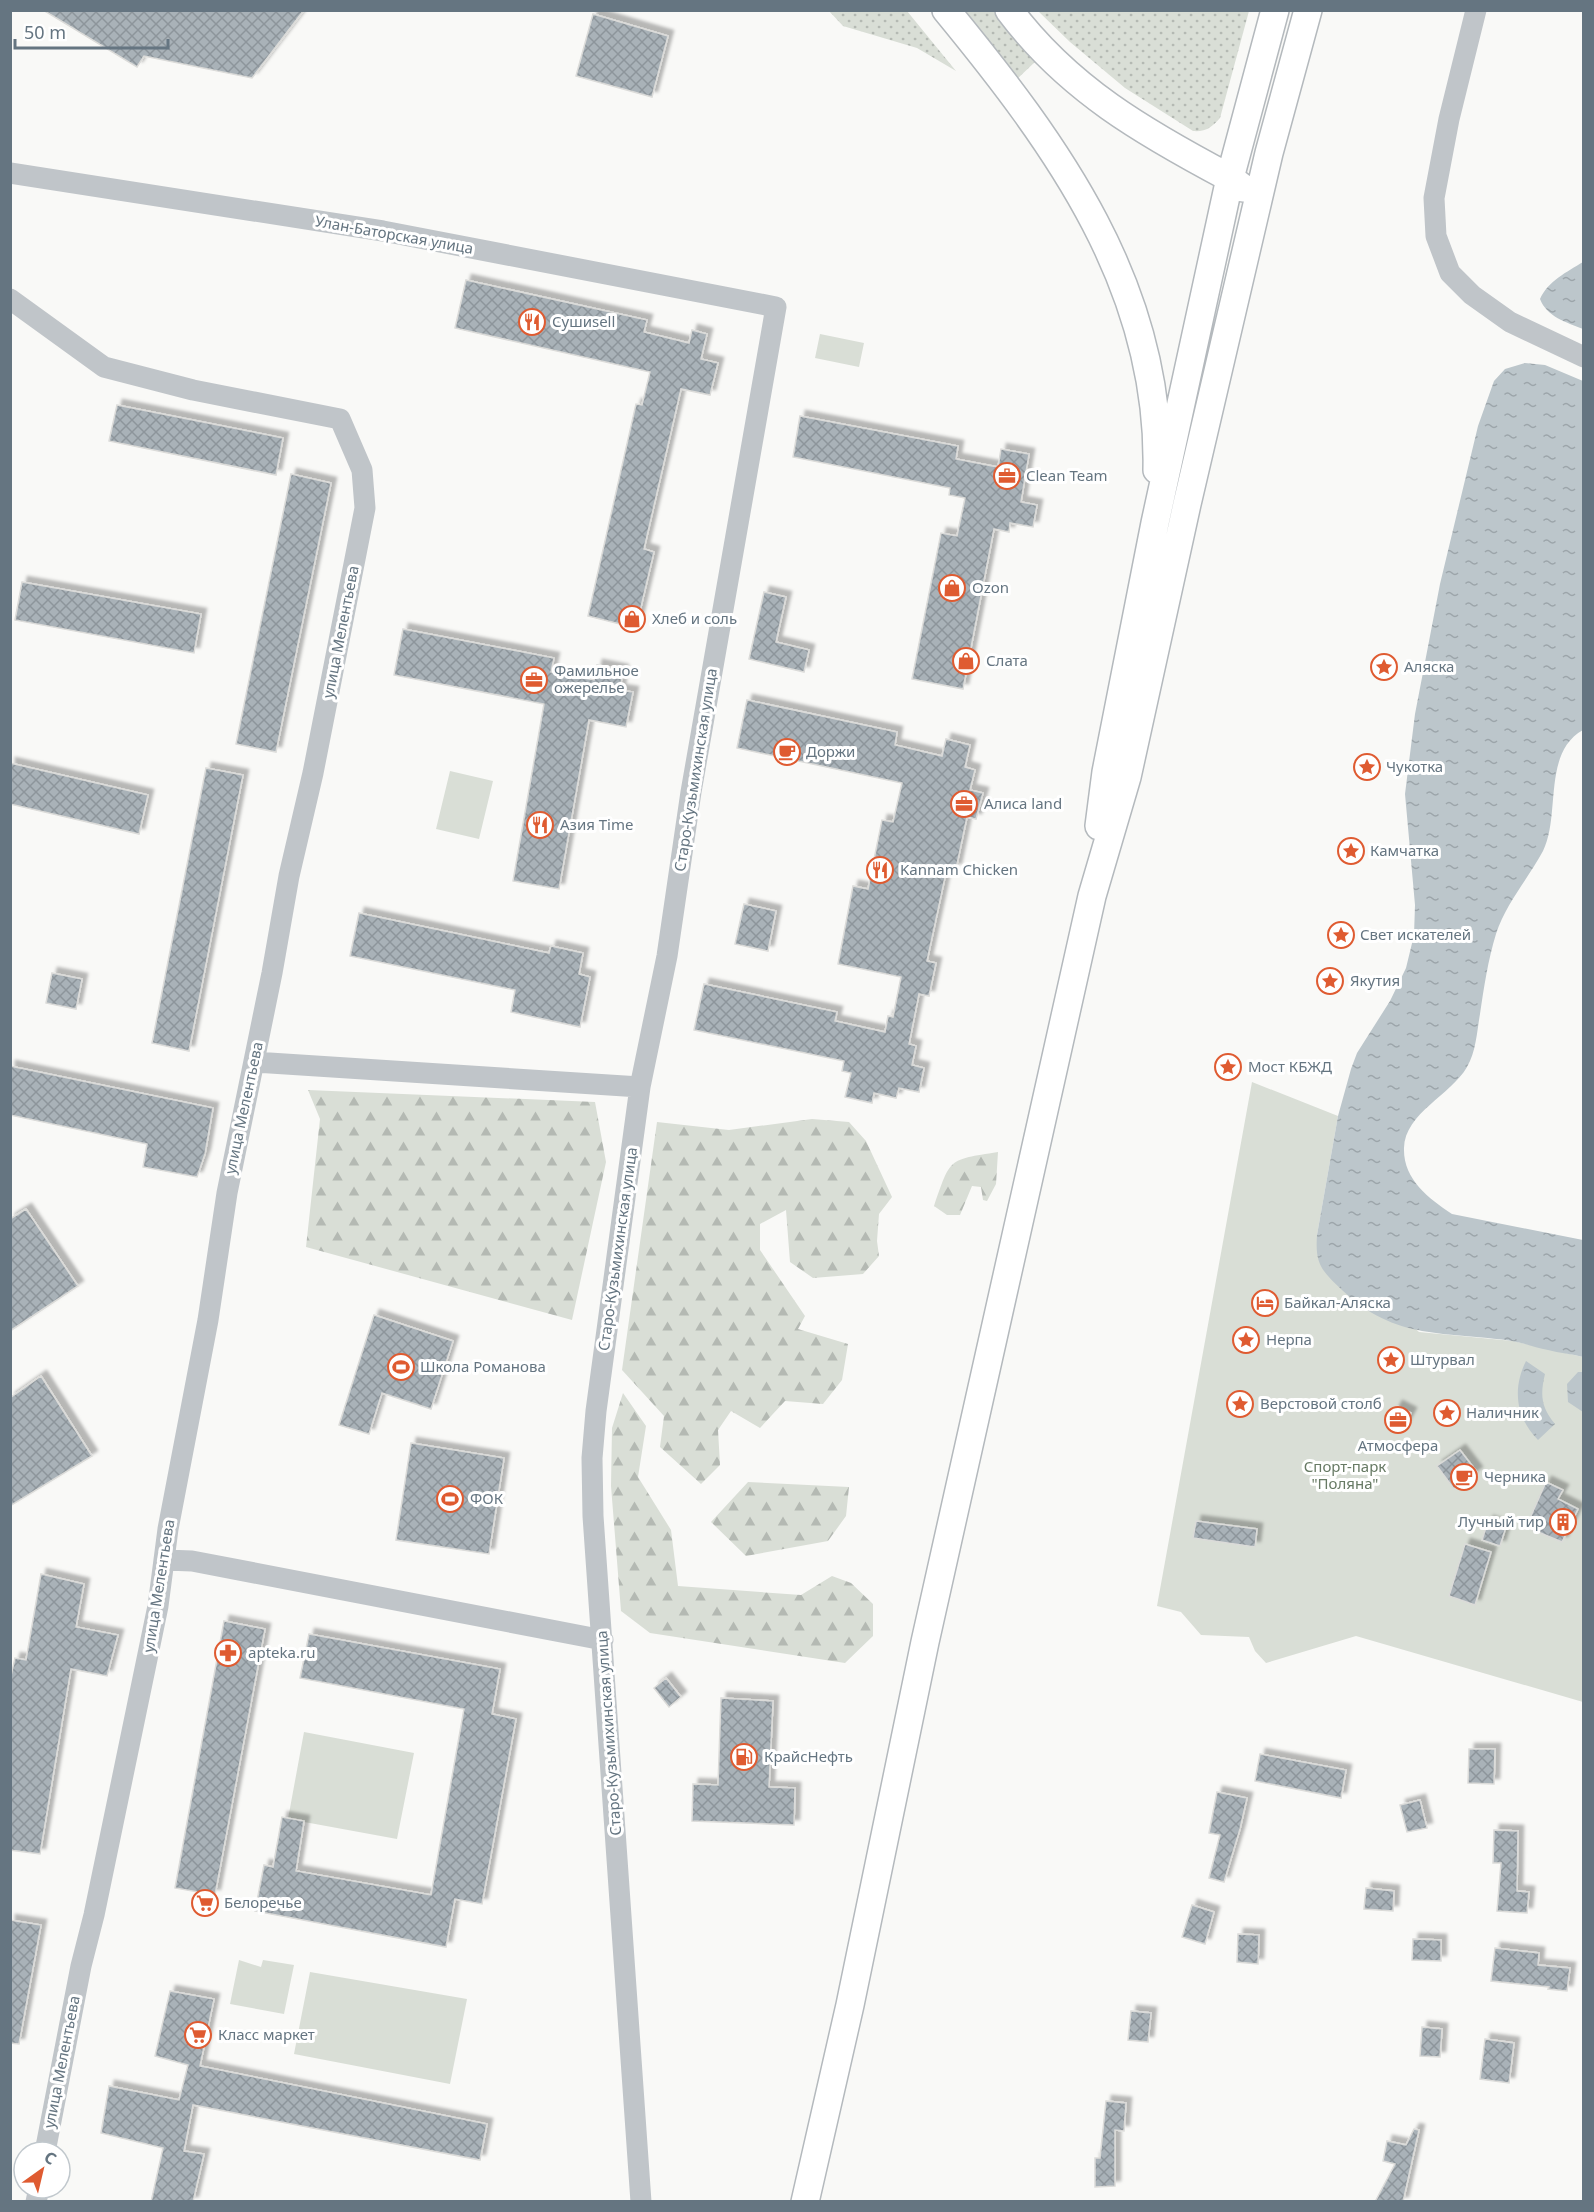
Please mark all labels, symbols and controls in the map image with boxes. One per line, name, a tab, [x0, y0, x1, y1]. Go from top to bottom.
scale bar	[15, 12, 168, 50]
text: 50 m	[24, 20, 66, 44]
street label: Улан-Баторская улица	[313, 210, 475, 258]
restaurant icon: Сушиsell	[517, 307, 547, 337]
place label: Сушиsell	[552, 311, 615, 331]
office icon: Clean Team	[992, 461, 1022, 491]
place label: Clean Team	[1026, 465, 1108, 485]
street label: улица Мелентьева	[317, 564, 363, 700]
shop icon: Ozon	[937, 573, 967, 603]
place label: Ozon	[972, 577, 1009, 597]
shop icon: Хлеб и соль	[617, 604, 647, 634]
place label: Хлеб и соль	[652, 608, 737, 628]
shop icon: Слата	[951, 646, 981, 676]
place label: Слата	[986, 650, 1028, 670]
place icon: Аляска	[1369, 652, 1399, 682]
place label: Аляска	[1404, 656, 1454, 676]
place label: Фамильное ожерелье	[554, 660, 639, 697]
office icon: Фамильное ожерелье	[519, 665, 549, 695]
street label: Старо-Кузьмихинская улица	[669, 667, 721, 873]
cafe icon: Доржи	[772, 737, 802, 767]
place label: Доржи	[806, 741, 855, 761]
place icon: Чукотка	[1352, 752, 1382, 782]
place label: Чукотка	[1386, 756, 1443, 776]
office icon: Алиса land	[949, 789, 979, 819]
place label: Алиса land	[984, 793, 1062, 813]
restaurant icon: Азия Time	[525, 810, 555, 840]
place label: Азия Time	[560, 814, 633, 834]
place icon: Камчатка	[1336, 836, 1366, 866]
place label: Камчатка	[1370, 840, 1439, 860]
restaurant icon: Kannam Chicken	[865, 855, 895, 885]
place label: Kannam Chicken	[900, 859, 1018, 879]
place icon: Свет искателей	[1326, 920, 1356, 950]
place label: Свет искателей	[1360, 924, 1471, 944]
place icon: Якутия	[1315, 966, 1345, 996]
place label: Якутия	[1350, 970, 1400, 990]
street label: улица Мелентьева	[219, 1040, 267, 1176]
place icon: Мост КБЖД	[1213, 1052, 1243, 1082]
place label: Мост КБЖД	[1248, 1056, 1332, 1076]
street label: Старо-Кузьмихинская улица	[593, 1146, 641, 1352]
hotel icon: Байкал-Аляска	[1250, 1288, 1280, 1318]
place label: Байкал-Аляска	[1284, 1292, 1391, 1312]
place icon: Нерпа	[1231, 1325, 1261, 1355]
place label: Нерпа	[1266, 1329, 1312, 1349]
place icon: Штурвал	[1376, 1345, 1406, 1375]
place label: Штурвал	[1410, 1349, 1475, 1369]
sports icon: Школа Романова	[386, 1352, 416, 1382]
place label: Школа Романова	[420, 1356, 546, 1376]
place icon: Верстовой столб	[1225, 1389, 1255, 1419]
place label: Верстовой столб	[1260, 1393, 1382, 1413]
place icon: Наличник	[1432, 1398, 1462, 1428]
place label: Наличник	[1466, 1402, 1539, 1422]
office icon: Атмосфера	[1383, 1405, 1413, 1435]
place label: Атмосфера	[1358, 1435, 1438, 1455]
park label: Спорт-парк "Поляна"	[1304, 1456, 1386, 1493]
cafe icon: Черника	[1449, 1462, 1479, 1492]
place label: Черника	[1484, 1466, 1546, 1486]
sports icon: ФОК	[435, 1484, 465, 1514]
place label: ФОК	[470, 1488, 504, 1508]
building icon: Лучный тир	[1548, 1507, 1578, 1537]
place label: Лучный тир	[1458, 1511, 1544, 1531]
street label: улица Мелентьева	[138, 1518, 178, 1654]
street label: Старо-Кузьмихинская улица	[591, 1630, 625, 1836]
pharmacy icon: apteka.ru	[213, 1638, 243, 1668]
place label: apteka.ru	[248, 1642, 315, 1662]
fuel station icon: КрайсНефть	[729, 1742, 759, 1772]
place label: КрайсНефть	[764, 1746, 853, 1766]
supermarket icon: Белоречье	[190, 1888, 220, 1918]
place label: Белоречье	[224, 1892, 302, 1912]
street label: улица Мелентьева	[38, 1994, 84, 2130]
supermarket icon: Класс маркет	[183, 2020, 213, 2050]
place label: Класс маркет	[218, 2024, 315, 2044]
north arrow	[12, 2140, 72, 2200]
text: С	[40, 2146, 61, 2170]

